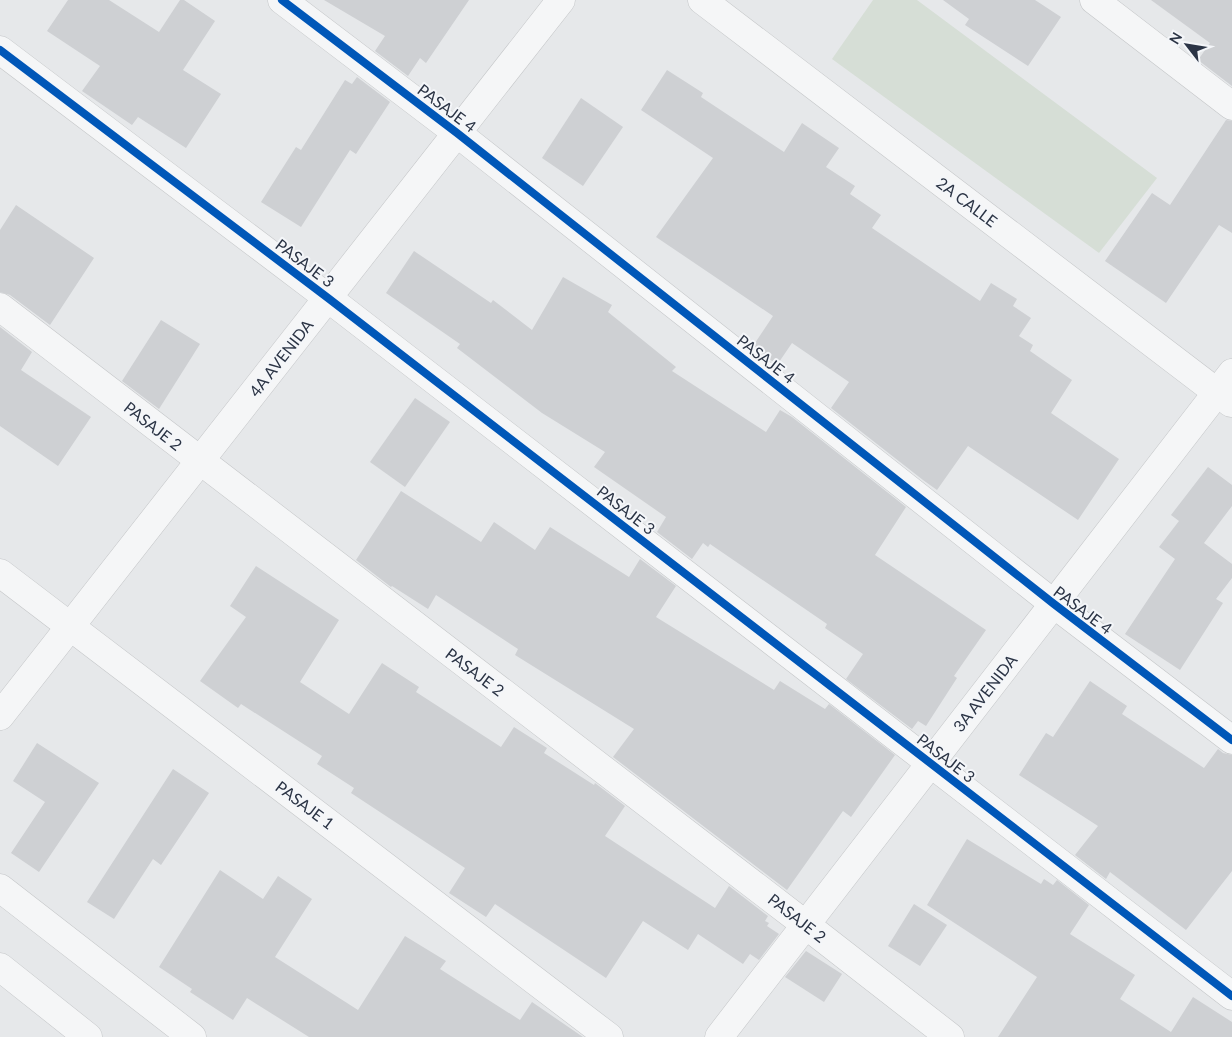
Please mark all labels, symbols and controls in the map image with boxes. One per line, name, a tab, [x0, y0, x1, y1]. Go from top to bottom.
north arrow	[1162, 20, 1212, 70]
text: N	[1165, 29, 1185, 47]
street label: PASAJE 4	[414, 79, 480, 136]
street label: 2A CALLE	[933, 173, 1001, 231]
street label: PASAJE 3	[272, 234, 338, 291]
street label: 4A AVENIDA	[245, 315, 317, 400]
street label: PASAJE 4	[734, 330, 799, 387]
street label: PASAJE 2	[121, 397, 186, 454]
street label: PASAJE 3	[594, 481, 659, 538]
street label: PASAJE 4	[1050, 581, 1116, 638]
street label: PASAJE 2	[442, 643, 508, 700]
street label: 3A AVENIDA	[949, 650, 1021, 735]
street label: PASAJE 3	[914, 729, 979, 786]
street label: PASAJE 1	[272, 776, 338, 833]
street label: PASAJE 2	[765, 889, 830, 946]

